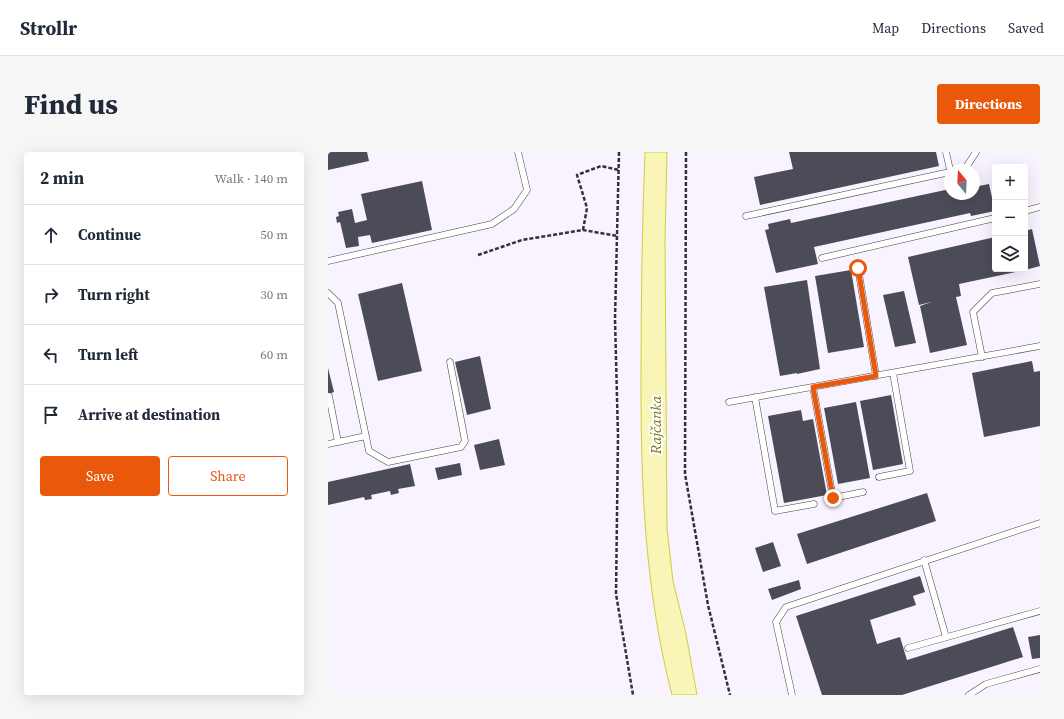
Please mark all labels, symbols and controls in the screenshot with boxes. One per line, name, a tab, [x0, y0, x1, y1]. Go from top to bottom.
text: Strollr	[20, 15, 77, 41]
text: Map	[872, 18, 899, 38]
text: Directions	[921, 18, 986, 38]
text: Saved	[1008, 18, 1044, 38]
button: Directions	[937, 84, 1040, 124]
text: Find us	[24, 85, 118, 123]
north arrow	[944, 164, 980, 200]
map controls	[992, 164, 1028, 272]
button: +	[992, 164, 1028, 200]
text: 2 min	[40, 166, 84, 190]
text: Walk · 140 m	[215, 170, 288, 187]
button: −	[992, 200, 1028, 236]
icon: ahead	[40, 224, 62, 246]
text: Continue	[78, 224, 141, 245]
text: 50 m	[260, 226, 288, 243]
button: layers	[992, 236, 1028, 272]
route start	[849, 259, 867, 277]
icon: right	[40, 284, 62, 306]
text: Turn right	[78, 284, 150, 305]
text: 30 m	[260, 286, 288, 303]
icon: left	[40, 344, 62, 366]
text: Turn left	[78, 344, 138, 365]
text: 60 m	[260, 346, 288, 363]
water label: Rajčanka	[645, 396, 666, 455]
icon: arrive	[40, 404, 62, 426]
text: Arrive at destination	[78, 404, 220, 425]
button: Save	[40, 456, 160, 496]
button: Share	[168, 456, 288, 496]
route end	[824, 489, 842, 507]

